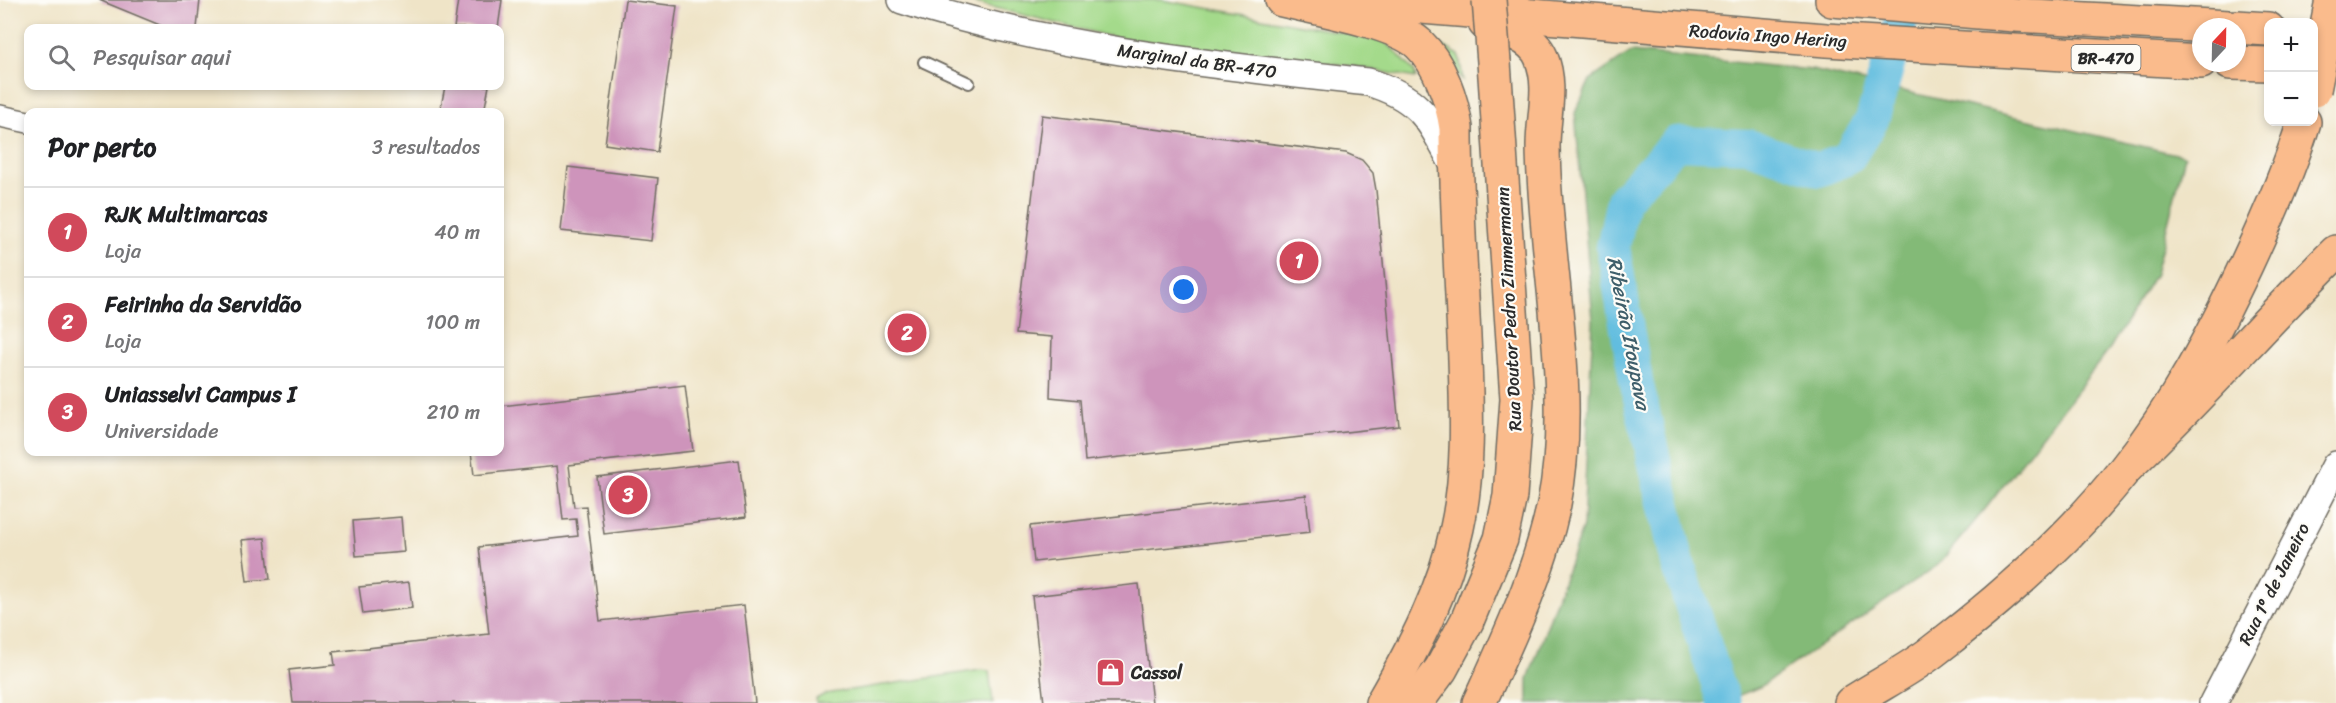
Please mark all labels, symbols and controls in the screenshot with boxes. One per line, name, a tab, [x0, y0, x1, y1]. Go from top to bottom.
street label: Rodovia Ingo Hering	[1688, 15, 1848, 57]
north arrow	[2192, 18, 2246, 72]
map controls	[2264, 18, 2318, 126]
button: +	[2264, 18, 2318, 72]
search box	[24, 24, 504, 90]
street label: Marginal da BR-470	[1115, 34, 1279, 88]
text: Pesquisar aqui	[93, 38, 231, 77]
icon: search	[45, 41, 78, 74]
road number: BR-470	[2072, 45, 2140, 71]
button: −	[2264, 72, 2318, 126]
text: Por perto	[48, 124, 156, 170]
text: 3 resultados	[372, 130, 480, 165]
street label: Rua Doutor Pedro Zimmermann	[1487, 186, 1531, 432]
text: RJK Multimarcas	[105, 195, 267, 234]
text: 1	[63, 215, 72, 250]
text: 40 m	[434, 215, 480, 250]
text: Loja	[105, 234, 141, 269]
pin: 1	[1280, 238, 1318, 284]
water label: Ribeirão Itoupava	[1597, 254, 1661, 415]
your location	[1169, 275, 1198, 304]
text: Feirinha da Servidão	[105, 285, 302, 324]
text: 2	[62, 305, 73, 340]
text: 100 m	[426, 305, 480, 340]
pin: 2	[888, 310, 926, 356]
text: Loja	[105, 324, 141, 359]
text: Uniasselvi Campus I	[105, 375, 296, 414]
text: 3	[62, 395, 73, 430]
text: 210 m	[427, 395, 480, 430]
text: Universidade	[105, 414, 218, 449]
pin: 3	[608, 472, 648, 518]
street label: Rua 1º de Janeiro	[2229, 517, 2319, 651]
shop icon: Cassol	[1094, 657, 1126, 689]
place label: Cassol	[1130, 657, 1183, 689]

